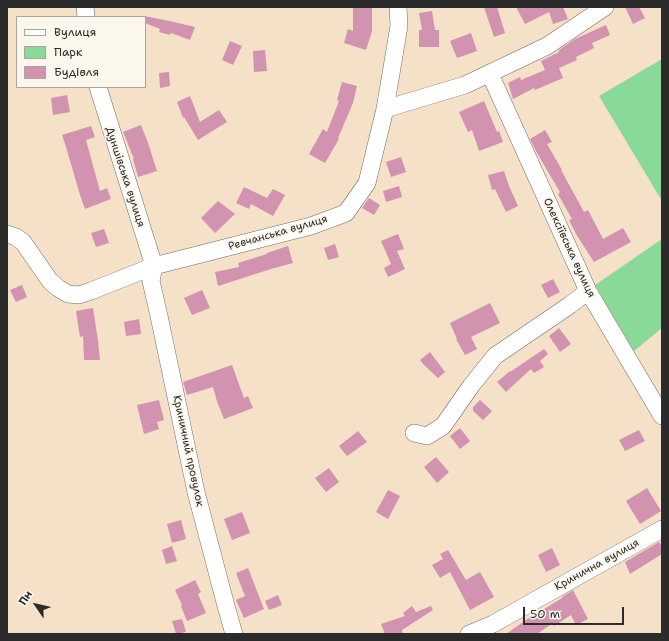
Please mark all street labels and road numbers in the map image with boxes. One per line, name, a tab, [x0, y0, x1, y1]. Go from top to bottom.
street label: Дуншівська вулиця	[103, 125, 147, 229]
street label: Олексіївська вулиця	[540, 196, 598, 300]
street label: Ревчанська вулиця	[227, 213, 329, 253]
street label: Криничний провулок	[170, 394, 206, 508]
street label: Кринична вулиця	[552, 536, 642, 594]

